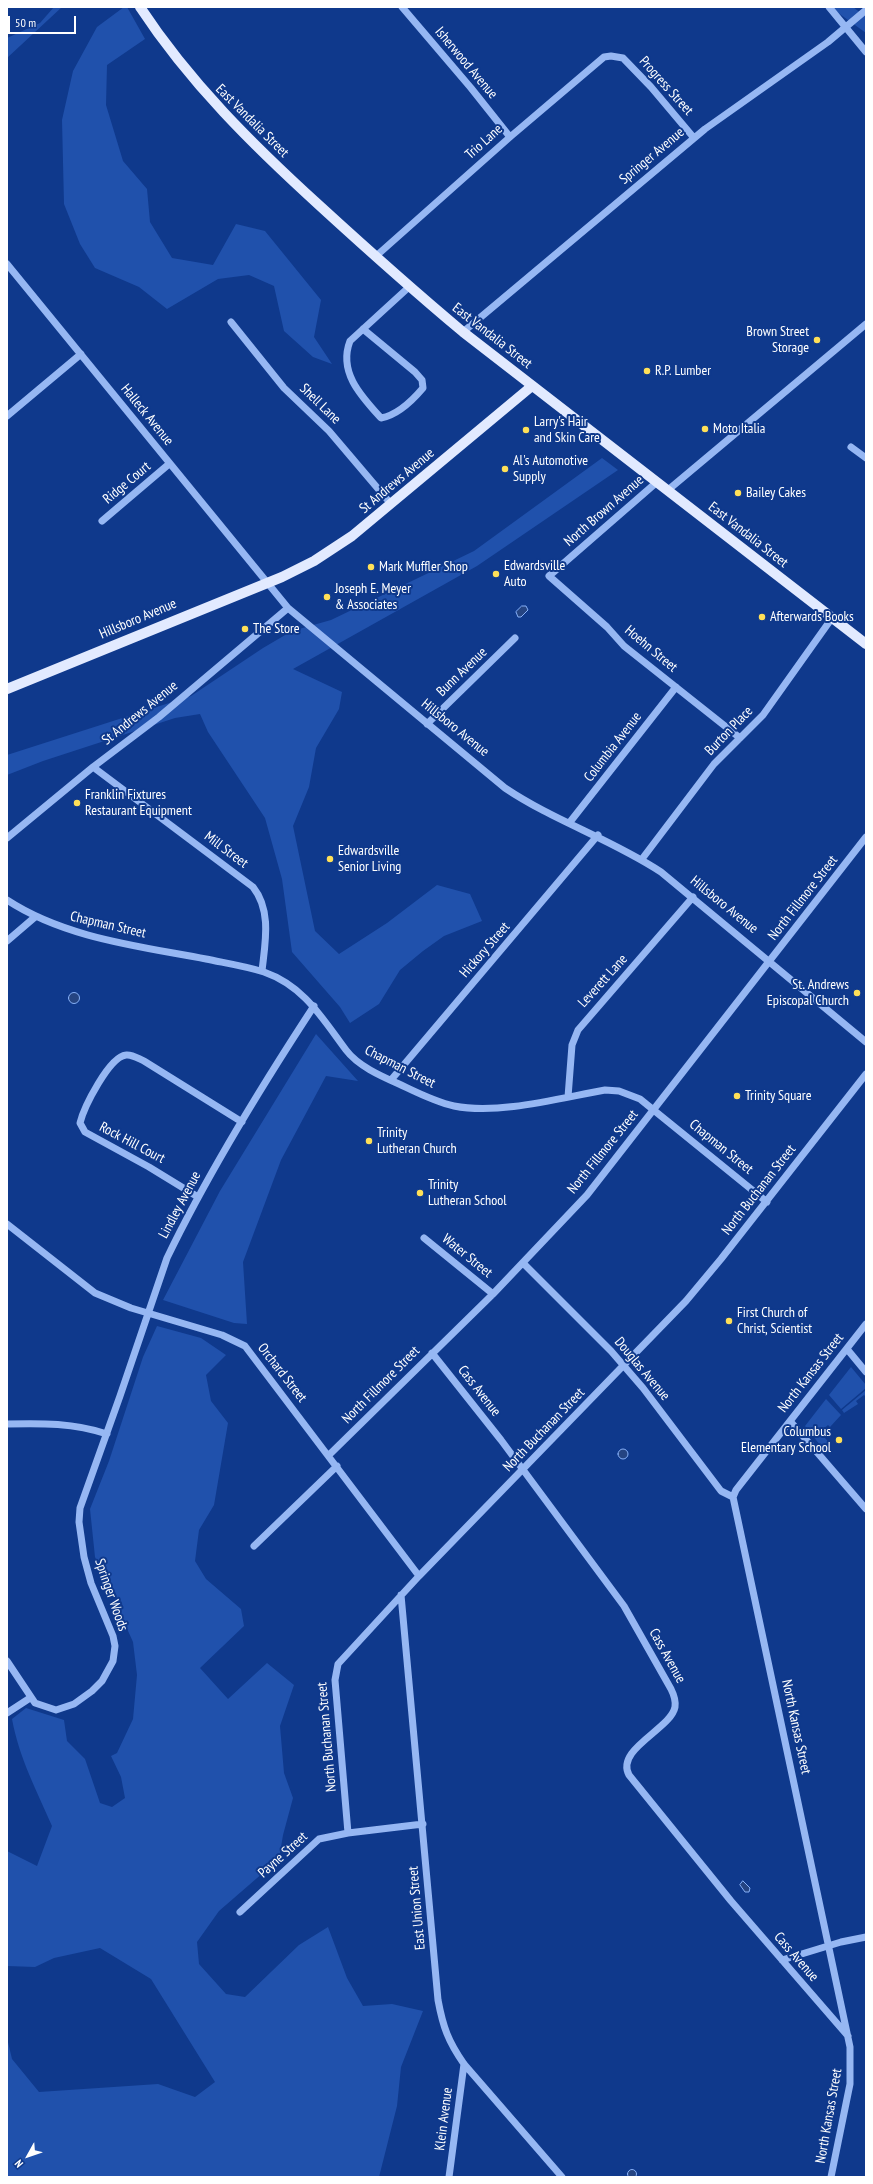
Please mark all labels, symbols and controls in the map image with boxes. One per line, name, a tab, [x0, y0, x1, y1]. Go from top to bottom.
scale bar	[10, 8, 78, 34]
text: 50 m	[15, 15, 36, 30]
street label: Isherwood Avenue	[431, 24, 501, 102]
street label: Progress Street	[635, 53, 697, 119]
street label: East Vandalia Street	[212, 81, 292, 161]
street label: Trio Lane	[462, 121, 506, 163]
street label: Springer Avenue	[616, 124, 688, 188]
street label: East Vandalia Street	[449, 300, 535, 372]
place label: Brown Street Storage	[746, 324, 809, 356]
marker: Brown Street Storage	[812, 335, 822, 345]
place label: R.P. Lumber	[655, 363, 711, 379]
marker: R.P. Lumber	[642, 366, 652, 376]
street label: Shell Lane	[296, 380, 344, 428]
street label: Halleck Avenue	[117, 381, 177, 449]
place label: Larry's Hair and Skin Care	[534, 414, 600, 446]
place label: Moto Italia	[713, 421, 765, 437]
marker: Moto Italia	[700, 424, 710, 434]
marker: Larry's Hair and Skin Care	[521, 425, 531, 435]
street label: St Andrews Avenue	[356, 445, 438, 517]
place label: Al's Automotive Supply	[513, 453, 588, 486]
street label: Ridge Court	[100, 458, 154, 508]
marker: Al's Automotive Supply	[500, 464, 510, 474]
street label: North Brown Avenue	[561, 472, 647, 550]
place label: Bailey Cakes	[746, 485, 806, 501]
marker: Bailey Cakes	[733, 488, 743, 498]
street label: East Vandalia Street	[705, 499, 791, 571]
place label: Edwardsville Auto	[504, 558, 565, 590]
place label: Mark Muffler Shop	[379, 559, 468, 575]
marker: Mark Muffler Shop	[366, 562, 376, 572]
marker: Edwardsville Auto	[491, 569, 501, 579]
place label: Joseph E. Meyer & Associates	[335, 581, 411, 614]
marker: Joseph E. Meyer & Associates	[322, 592, 332, 602]
street label: Hillsboro Avenue	[97, 595, 179, 643]
place label: Afterwards Books	[770, 609, 854, 625]
marker: Afterwards Books	[757, 612, 767, 622]
place label: The Store	[253, 621, 300, 637]
street label: Hoehn Street	[621, 622, 681, 676]
marker: The Store	[240, 624, 250, 634]
street label: Bunn Avenue	[433, 644, 491, 700]
street label: St Andrews Avenue	[99, 677, 181, 749]
street label: Hillsboro Avenue	[418, 696, 492, 760]
street label: Burton Place	[702, 703, 756, 759]
street label: Columbia Avenue	[581, 709, 645, 785]
place label: Franklin Fixtures Restaurant Equipment	[85, 787, 192, 820]
marker: Franklin Fixtures Restaurant Equipment	[72, 798, 82, 808]
street label: Mill Street	[201, 828, 251, 872]
place label: Edwardsville Senior Living	[338, 843, 401, 876]
street label: North Fillmore Street	[765, 852, 841, 944]
marker: Edwardsville Senior Living	[325, 854, 335, 864]
street label: Hillsboro Avenue	[687, 873, 761, 937]
street label: Chapman Street	[69, 908, 147, 942]
street label: Hickory Street	[456, 919, 514, 981]
street label: Leverett Lane	[575, 951, 631, 1011]
place label: St. Andrews Episcopal Church	[767, 977, 849, 1010]
marker: St. Andrews Episcopal Church	[852, 988, 862, 998]
street label: Chapman Street	[362, 1042, 438, 1092]
place label: Trinity Square	[745, 1088, 811, 1104]
marker: Trinity Square	[732, 1091, 742, 1101]
street label: North Fillmore Street	[564, 1107, 642, 1197]
street label: Chapman Street	[686, 1116, 756, 1178]
street label: Rock Hill Court	[96, 1119, 168, 1167]
place label: Trinity Lutheran Church	[377, 1125, 457, 1158]
marker: Trinity Lutheran Church	[364, 1136, 374, 1146]
street label: North Buchanan Street	[719, 1141, 799, 1239]
street label: Lindley Avenue	[155, 1169, 205, 1241]
place label: Trinity Lutheran School	[428, 1177, 507, 1210]
marker: Trinity Lutheran School	[415, 1188, 425, 1198]
street label: Water Street	[438, 1231, 496, 1281]
place label: First Church of Christ, Scientist	[737, 1305, 812, 1338]
marker: First Church of Christ, Scientist	[724, 1316, 734, 1326]
street label: North Kansas Street	[775, 1330, 847, 1416]
street label: Douglas Avenue	[611, 1334, 673, 1404]
street label: Orchard Street	[254, 1340, 310, 1406]
street label: North Fillmore Street	[339, 1343, 423, 1427]
street label: Cass Avenue	[454, 1362, 504, 1420]
street label: North Buchanan Street	[500, 1385, 588, 1475]
place label: Columbus Elementary School	[741, 1424, 831, 1456]
marker: Columbus Elementary School	[834, 1435, 844, 1445]
street label: Springer Woods	[91, 1557, 131, 1633]
street label: Cass Avenue	[645, 1626, 689, 1686]
street label: North Kansas Street	[778, 1678, 814, 1776]
street label: North Buchanan Street	[314, 1681, 340, 1793]
street label: Payne Street	[255, 1828, 311, 1882]
street label: East Union Street	[405, 1866, 429, 1950]
street label: Cass Avenue	[770, 1929, 822, 1985]
street label: North Kansas Street	[812, 2067, 846, 2165]
street label: Klein Avenue	[432, 2086, 456, 2152]
north arrow	[8, 2136, 48, 2176]
text: N	[12, 2157, 26, 2170]

